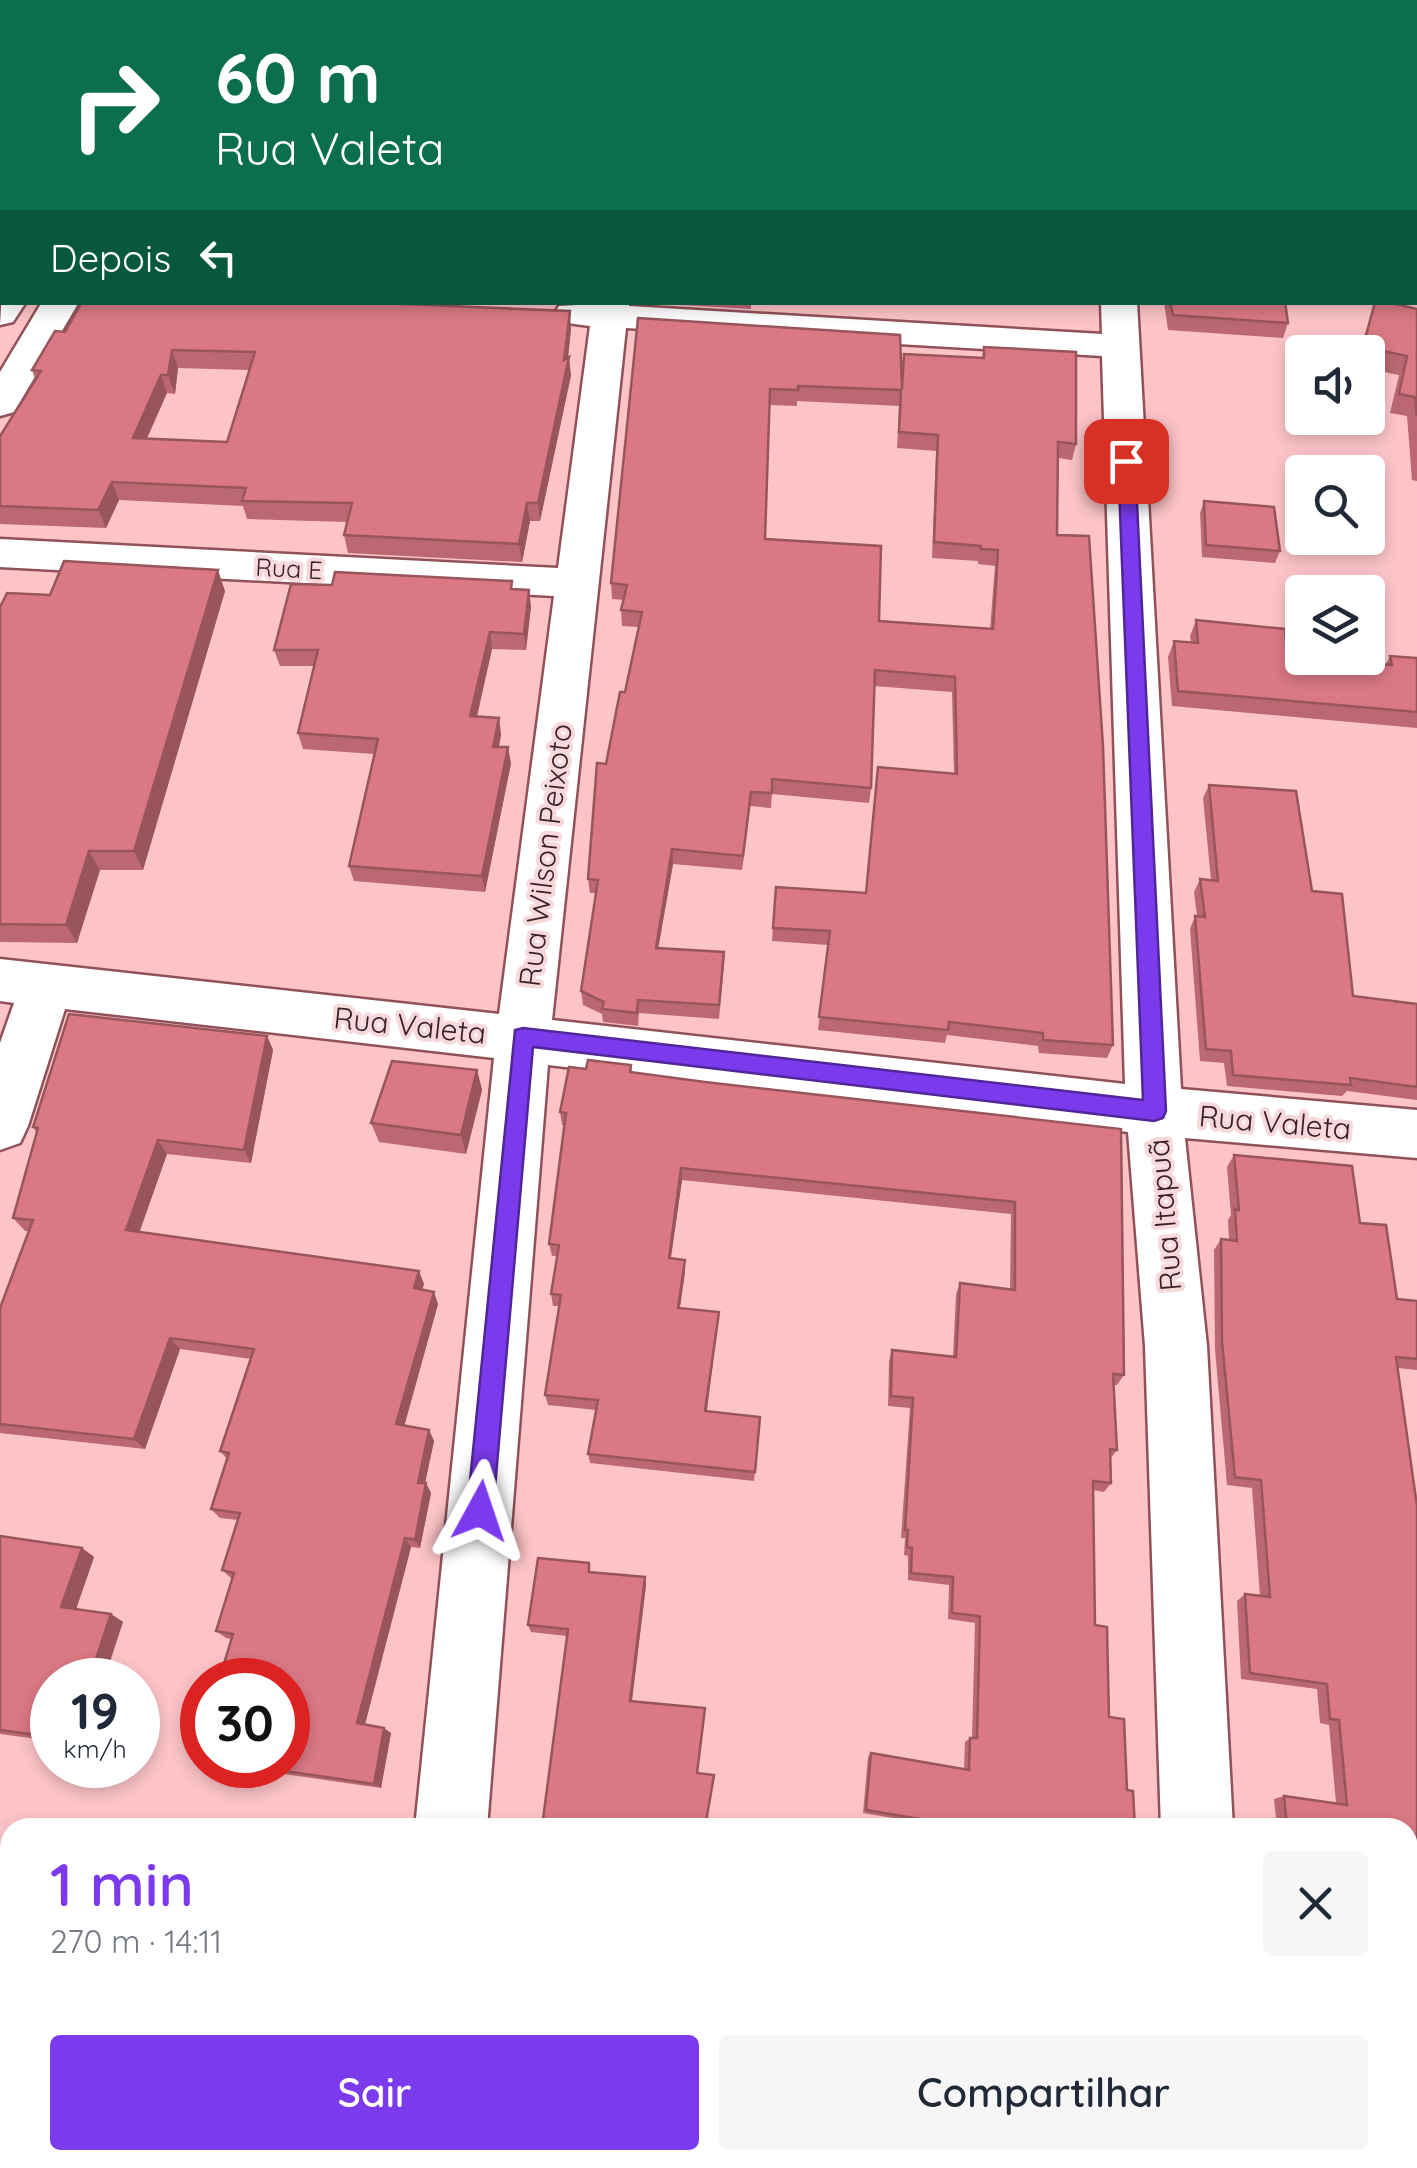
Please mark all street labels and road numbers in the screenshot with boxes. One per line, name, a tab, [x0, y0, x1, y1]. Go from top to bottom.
street label: Rua E	[255, 551, 323, 585]
street label: Rua Wilson Peixoto	[510, 721, 580, 989]
street label: Rua Valeta	[332, 998, 488, 1052]
street label: Rua Valeta	[1197, 1096, 1353, 1148]
street label: Rua Itapuã	[1138, 1137, 1190, 1293]

